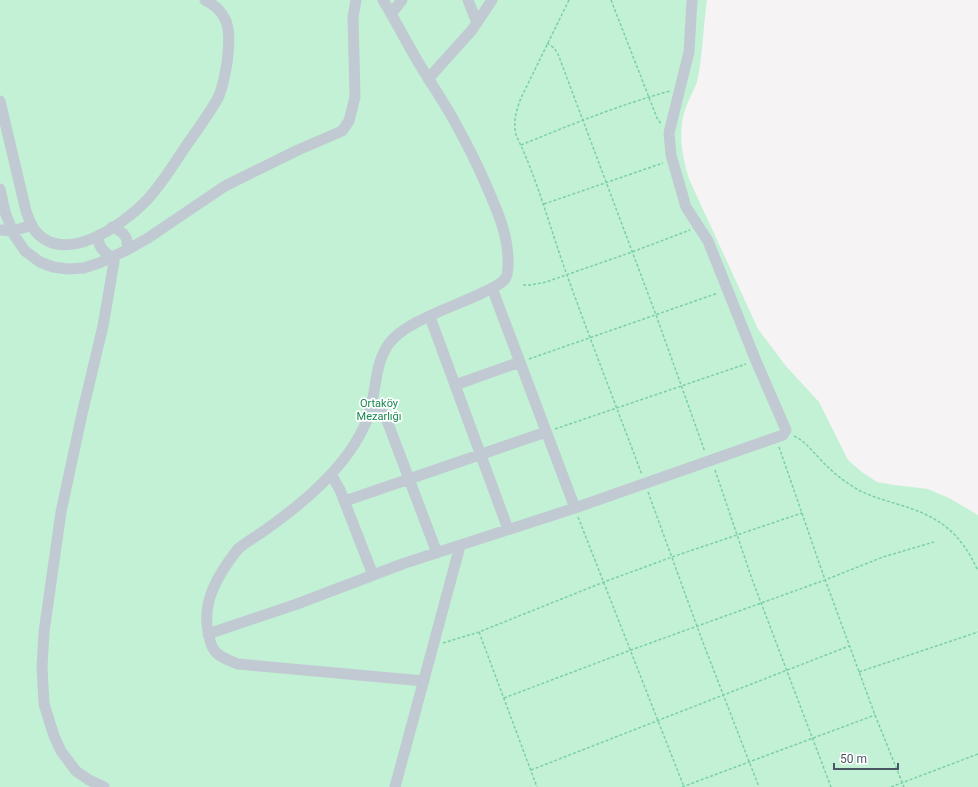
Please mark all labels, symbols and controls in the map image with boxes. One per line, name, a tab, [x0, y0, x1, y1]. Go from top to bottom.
park label: Ortaköy Mezarlığı	[357, 397, 401, 423]
scale bar	[834, 745, 898, 771]
text: 50 m	[840, 752, 867, 766]

